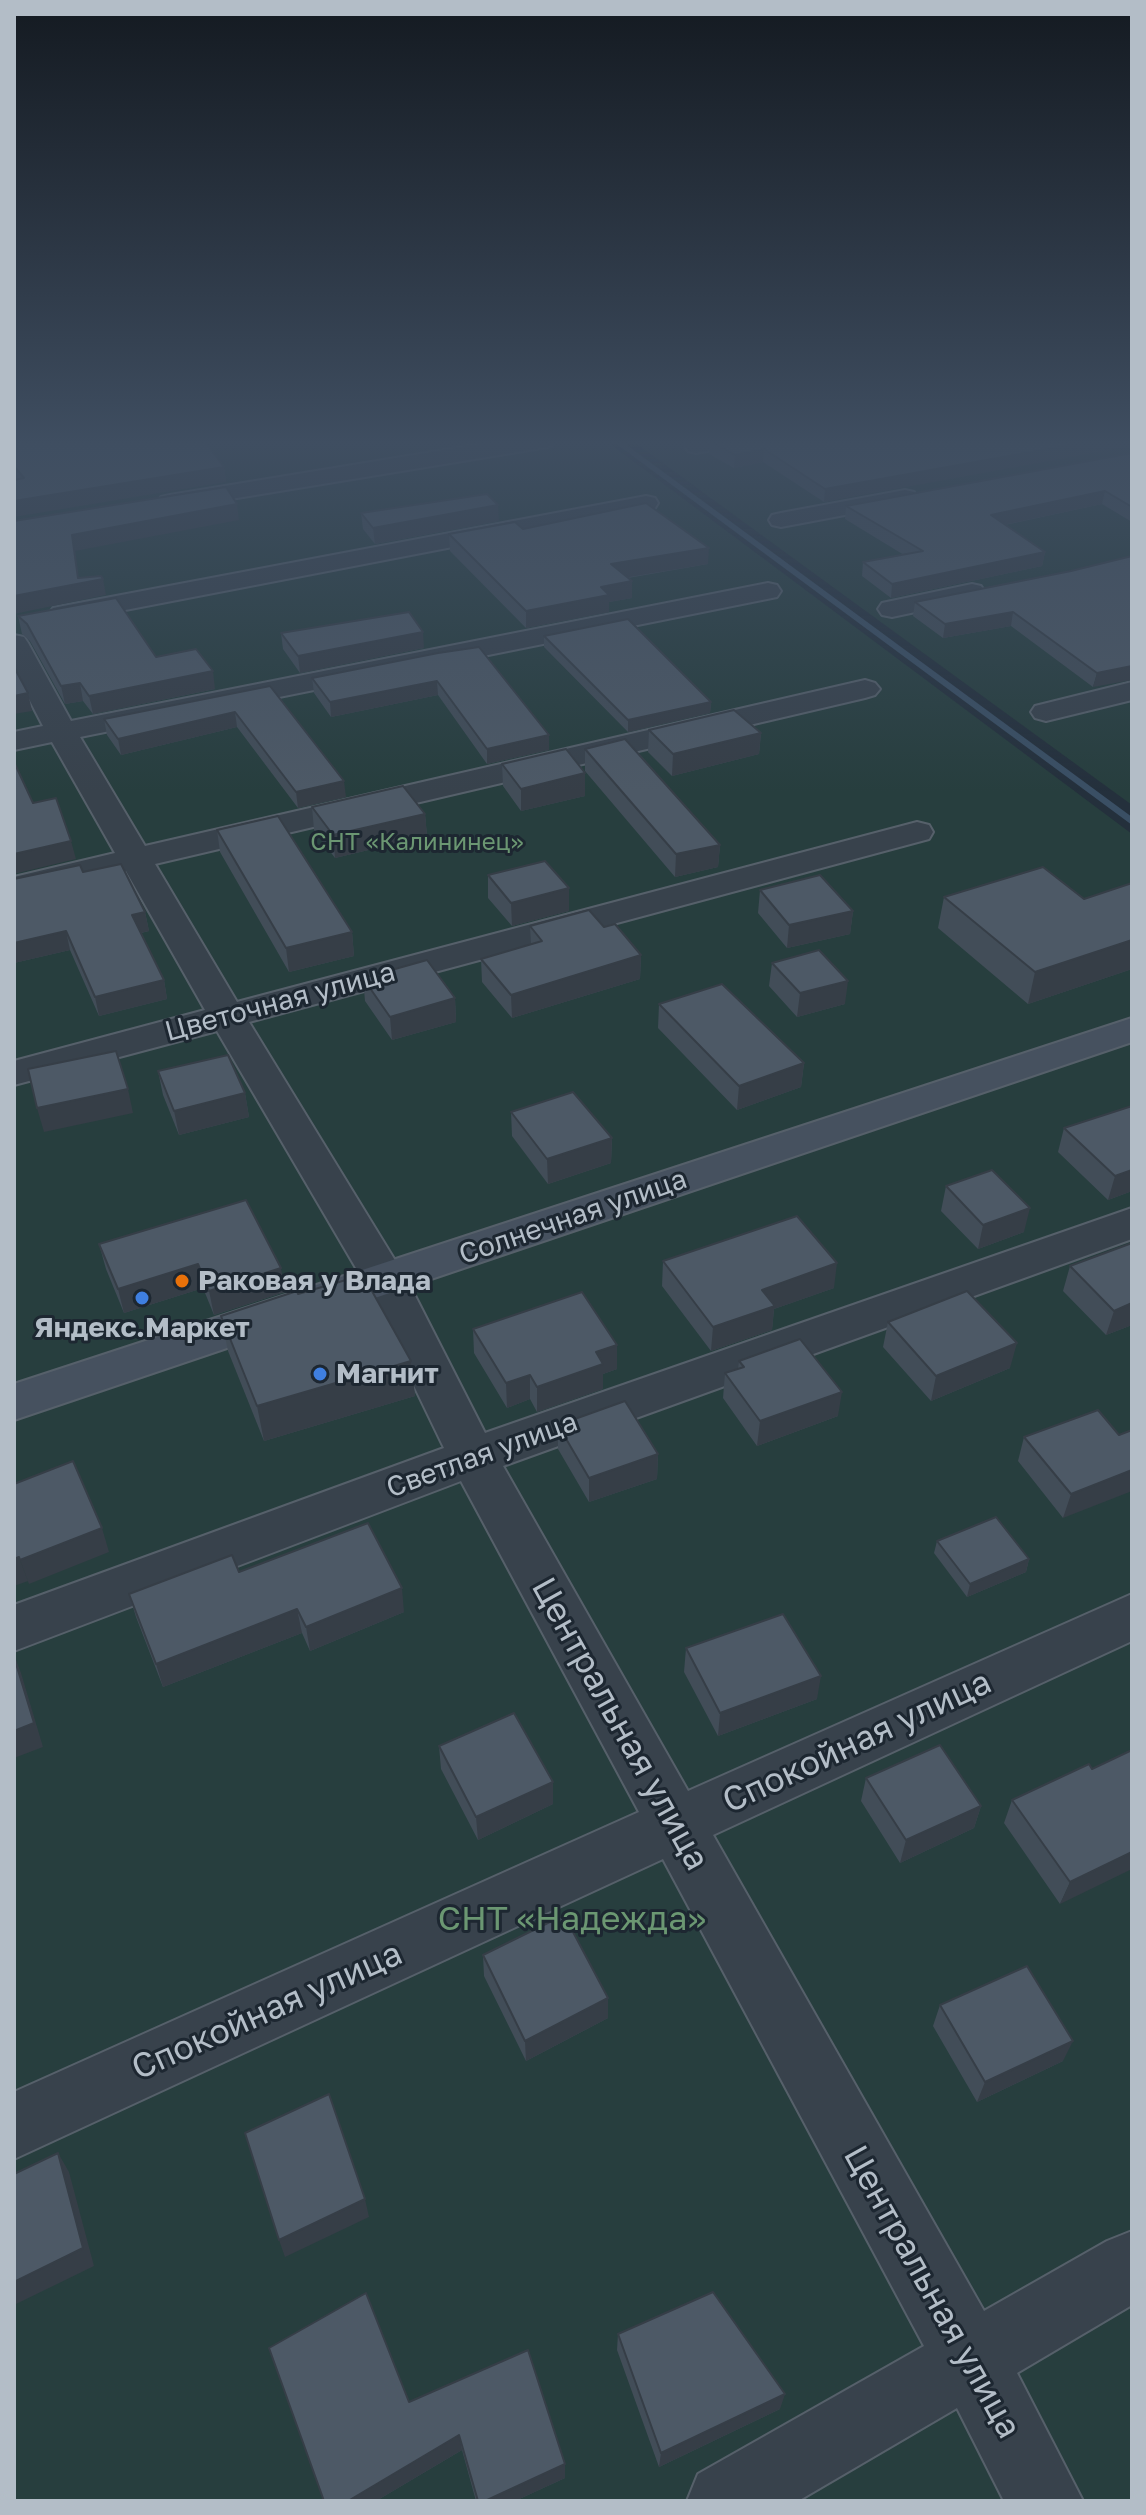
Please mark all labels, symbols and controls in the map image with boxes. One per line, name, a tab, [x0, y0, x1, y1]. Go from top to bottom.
park label: СНТ «Калининец»	[310, 828, 524, 856]
street label: Цветочная улица	[161, 955, 399, 1049]
street label: Солнечная улица	[455, 1162, 691, 1272]
place label: Раковая у Влада	[198, 1264, 431, 1298]
marker: Раковая у Влада	[173, 1272, 191, 1290]
marker: Яндекс.Маркет	[133, 1289, 151, 1307]
place label: Яндекс.Маркет	[34, 1311, 250, 1345]
place label: Магнит	[336, 1357, 439, 1391]
marker: Магнит	[311, 1365, 329, 1383]
street label: Светлая улица	[382, 1405, 582, 1505]
street label: Центральная улица	[523, 1571, 717, 1877]
street label: Спокойная улица	[716, 1662, 998, 1822]
park label: СНТ «Надежда»	[438, 1899, 706, 1939]
street label: Спокойная улица	[126, 1933, 408, 2089]
street label: Центральная улица	[835, 2139, 1029, 2445]

